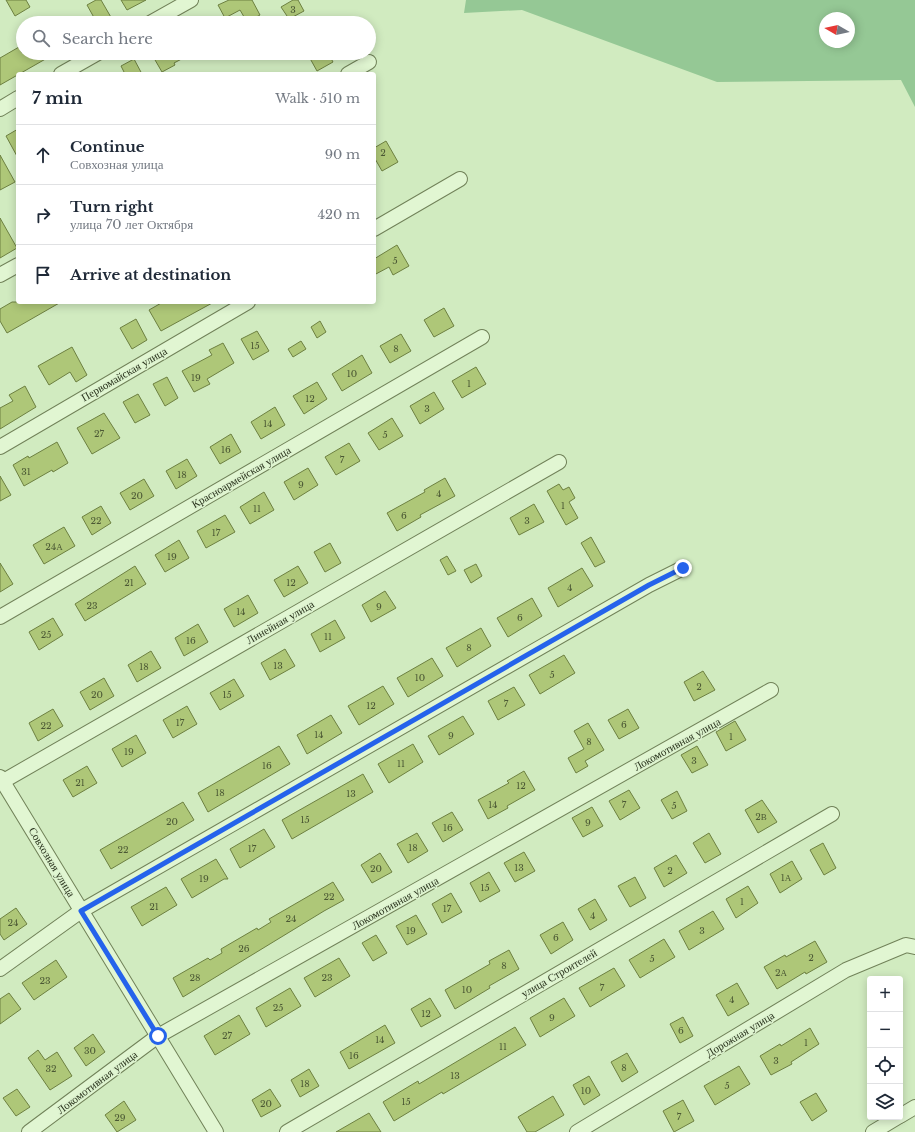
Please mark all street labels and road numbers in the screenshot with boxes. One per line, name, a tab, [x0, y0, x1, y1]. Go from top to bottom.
street label: Первомайская улица	[79, 344, 169, 404]
street label: Красноармейская улица	[189, 443, 293, 511]
street label: Линейная улица	[244, 597, 317, 647]
street label: Локомотивная улица	[631, 714, 723, 774]
street label: Совхозная улица	[26, 824, 78, 900]
street label: Локомотивная улица	[349, 873, 441, 933]
street label: улица Строителей	[519, 946, 600, 1000]
street label: Дорожная улица	[703, 1008, 777, 1060]
street label: Локомотивная улица	[54, 1047, 140, 1117]

